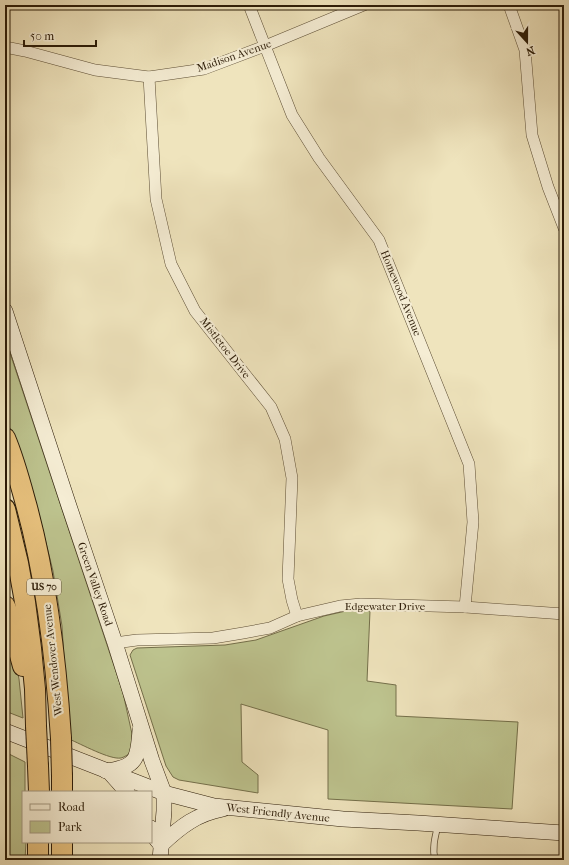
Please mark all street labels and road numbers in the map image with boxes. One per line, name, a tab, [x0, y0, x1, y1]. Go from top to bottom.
street label: Madison Avenue	[195, 37, 274, 75]
street label: Homewood Avenue	[378, 248, 424, 338]
street label: Mistletoe Drive	[197, 315, 253, 382]
street label: Green Valley Road	[75, 540, 116, 628]
road number: US 70	[27, 579, 61, 595]
street label: Edgewater Drive	[345, 600, 426, 613]
street label: West Wendover Avenue	[41, 603, 65, 718]
street label: West Friendly Avenue	[225, 801, 331, 825]

